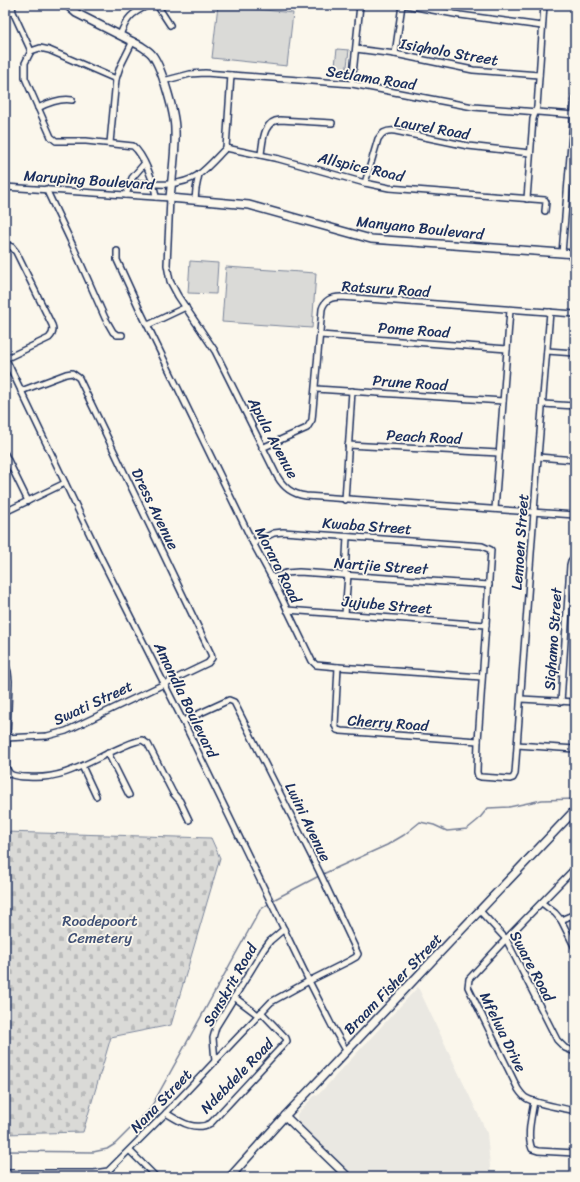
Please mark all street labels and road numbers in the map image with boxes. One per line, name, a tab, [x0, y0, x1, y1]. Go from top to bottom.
street label: Isiqholo Street	[397, 30, 501, 74]
street label: Setlama Road	[324, 58, 419, 98]
street label: Laurel Road	[392, 109, 473, 148]
street label: Allspice Road	[314, 144, 408, 190]
street label: Maruping Boulevard	[23, 162, 156, 198]
street label: Manyano Boulevard	[355, 208, 486, 248]
street label: Ratsuru Road	[341, 273, 432, 305]
street label: Pome Road	[377, 315, 452, 346]
street label: Prune Road	[372, 367, 449, 399]
street label: Apula Avenue	[240, 392, 306, 484]
street label: Peach Road	[386, 422, 463, 452]
street label: Dress Avenue	[124, 464, 186, 555]
street label: Lemoen Street	[504, 492, 536, 591]
street label: Kwaba Street	[321, 510, 413, 542]
street label: Morara Road	[248, 522, 309, 609]
street label: Nartjie Street	[333, 550, 430, 582]
street label: Siqhamo Street	[536, 586, 570, 691]
street label: Jujube Street	[340, 588, 434, 622]
street label: Amandla Boulevard	[146, 637, 226, 763]
street label: Swati Street	[49, 673, 137, 733]
street label: Cherry Road	[347, 707, 430, 739]
street label: Lwini Avenue	[278, 778, 339, 866]
street label: Sware Road	[502, 926, 562, 1007]
street label: Braam Fisher Street	[337, 927, 449, 1041]
street label: Sanskrit Road	[196, 937, 265, 1032]
street label: Mfelwa Drive	[472, 987, 534, 1077]
street label: Ndebdele Road	[194, 1031, 281, 1120]
street label: Nana Street	[123, 1062, 199, 1139]

